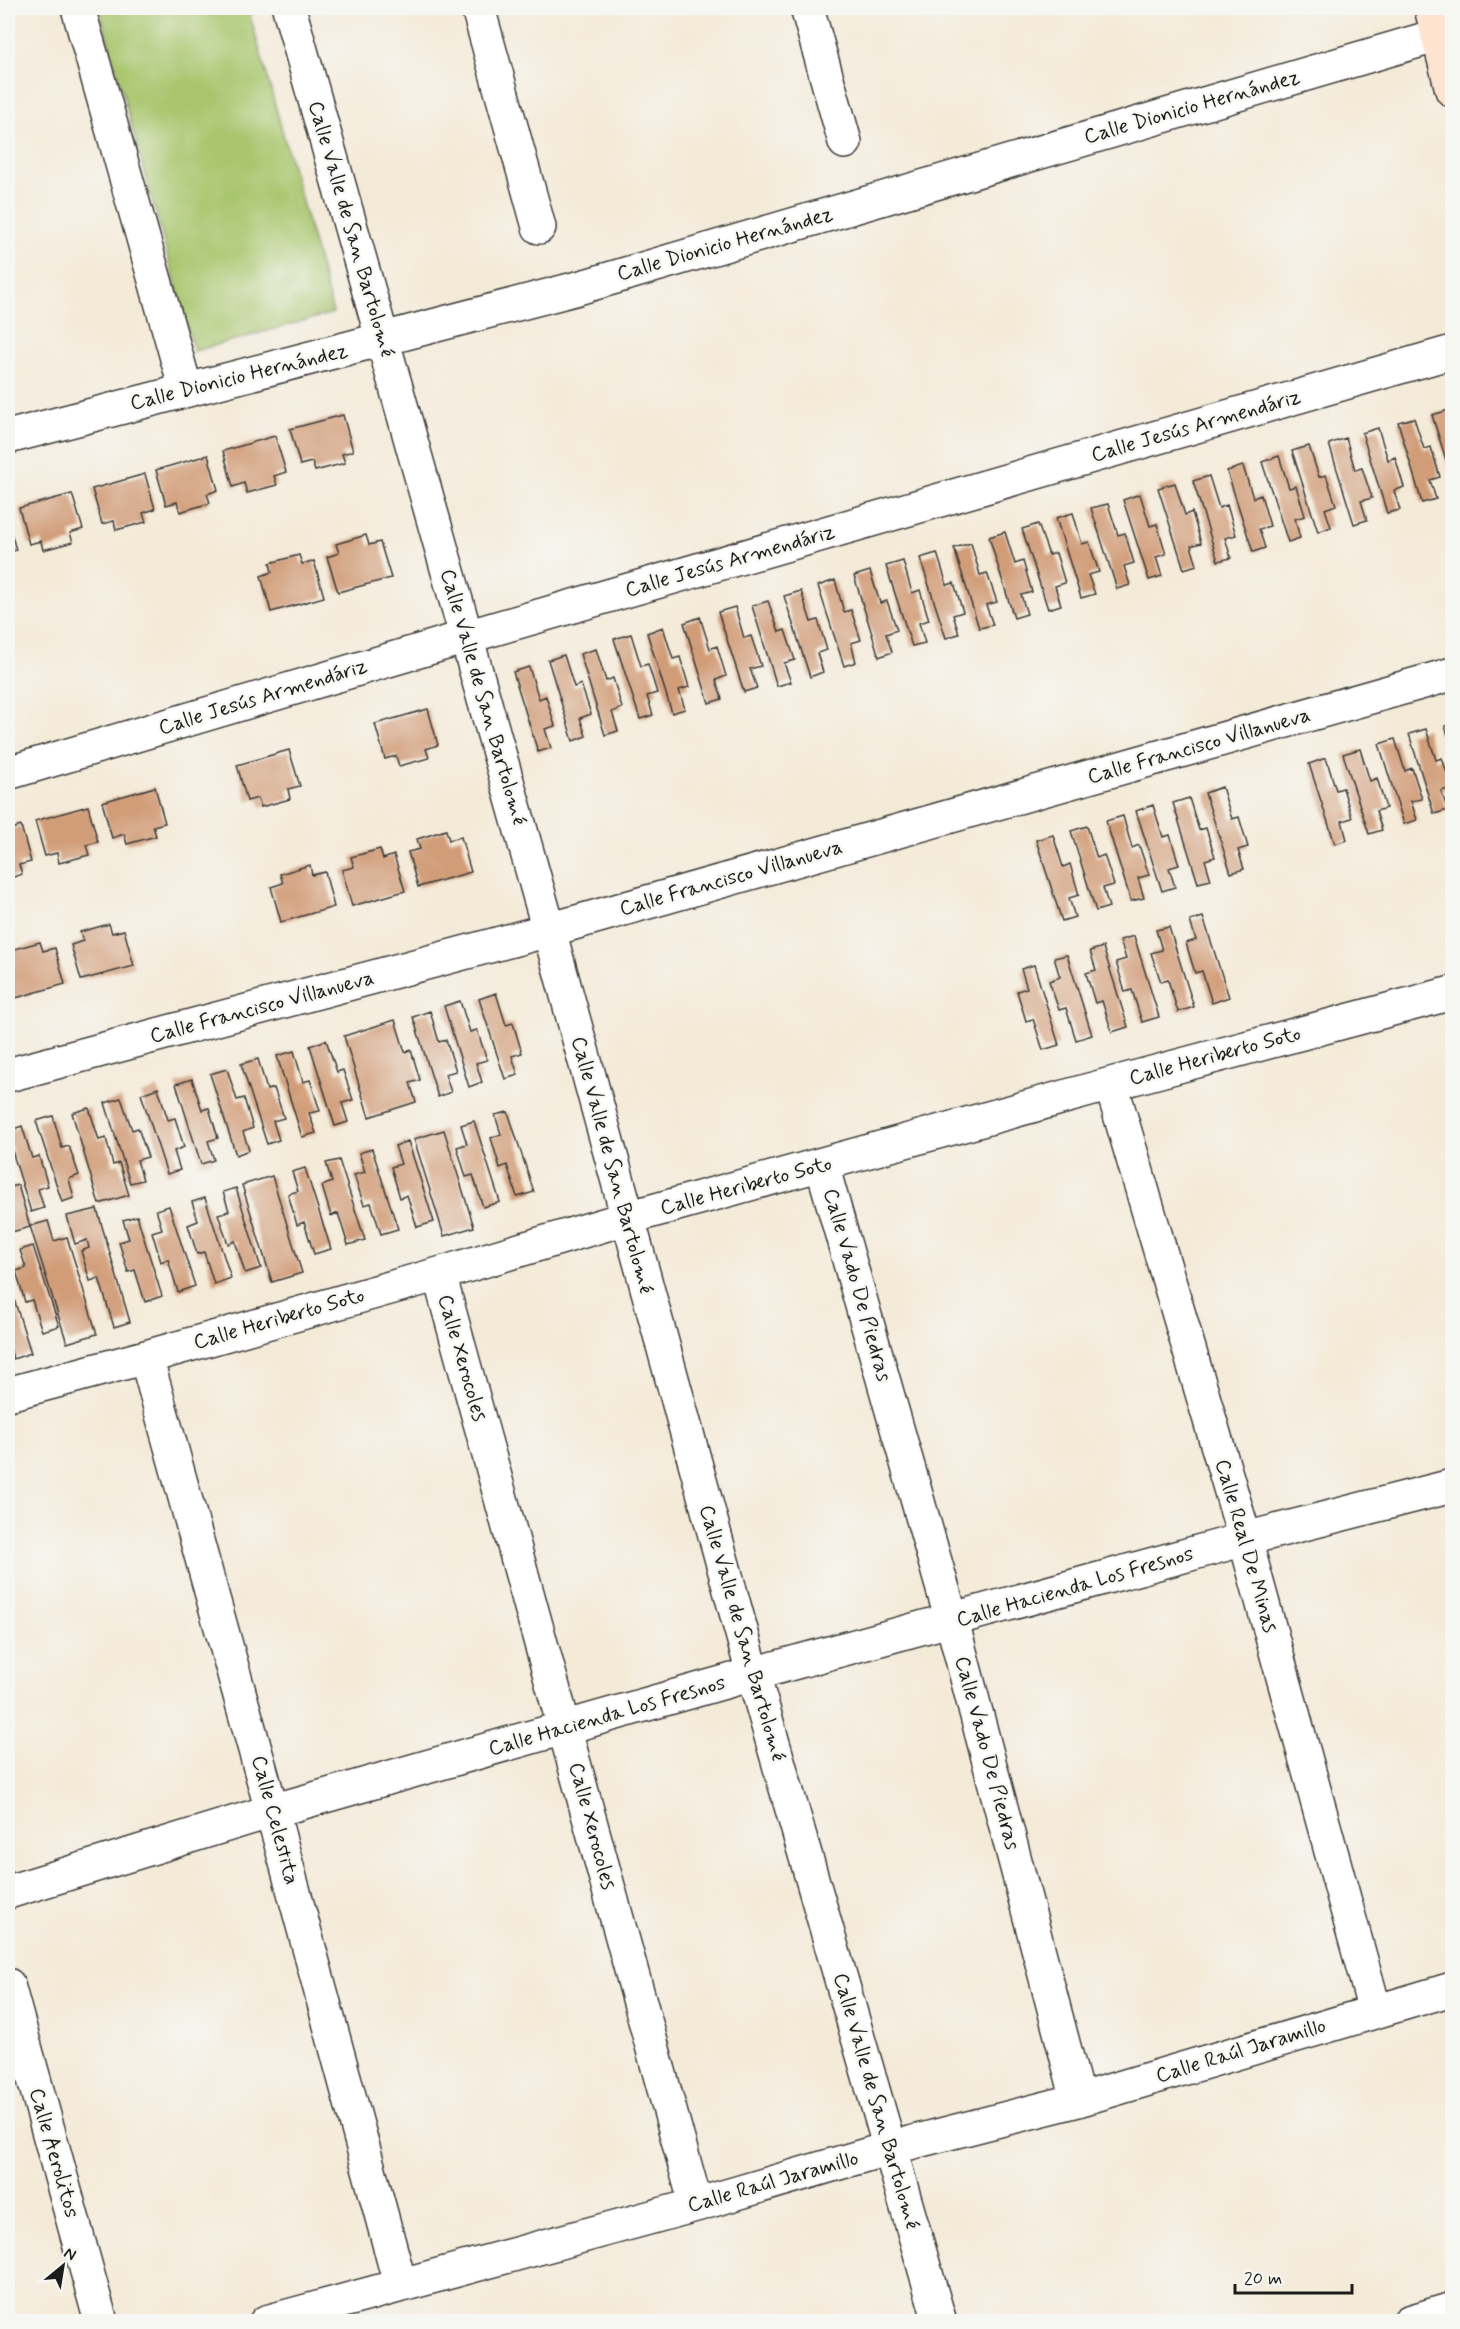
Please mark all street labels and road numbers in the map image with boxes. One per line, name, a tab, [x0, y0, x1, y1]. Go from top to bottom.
street label: Calle Dionicio Hernández	[1081, 63, 1304, 151]
street label: Calle Valle de San Bartolomé	[301, 98, 401, 360]
street label: Calle Dionicio Hernández	[614, 200, 837, 288]
street label: Calle Dionicio Hernández	[127, 336, 351, 418]
street label: Calle Jesús Armendáriz	[1088, 383, 1304, 469]
street label: Calle Jesús Armendáriz	[622, 518, 838, 604]
street label: Calle Valle de San Bartolomé	[433, 566, 533, 828]
street label: Calle Jesús Armendáriz	[155, 652, 371, 742]
street label: Calle Francisco Villanueva	[1084, 701, 1314, 791]
street label: Calle Francisco Villanueva	[616, 833, 846, 923]
street label: Calle Francisco Villanueva	[147, 964, 377, 1050]
street label: Calle Heriberto Soto	[1126, 1020, 1304, 1092]
street label: Calle Valle de San Bartolomé	[564, 1033, 660, 1297]
street label: Calle Heriberto Soto	[657, 1150, 835, 1222]
street label: Calle Vado De Piedras	[816, 1185, 898, 1385]
street label: Calle Heriberto Soto	[190, 1281, 368, 1357]
street label: Calle Xerocoles	[431, 1291, 493, 1425]
street label: Calle Real De Minas	[1208, 1456, 1284, 1636]
street label: Calle Valle de San Bartolomé	[692, 1502, 792, 1764]
street label: Calle Hacienda Los Fresnos	[953, 1540, 1197, 1634]
street label: Calle Vado De Piedras	[948, 1653, 1026, 1853]
street label: Calle Hacienda Los Fresnos	[485, 1669, 729, 1763]
street label: Calle Celestita	[244, 1752, 306, 1888]
street label: Calle Xerocoles	[562, 1759, 622, 1893]
street label: Calle Valle de San Bartolomé	[826, 1970, 926, 2232]
street label: Calle Raúl Jaramillo	[1152, 2012, 1330, 2090]
street label: Calle Aerolitos	[22, 2085, 86, 2221]
street label: Calle Raúl Jaramillo	[684, 2144, 862, 2220]

